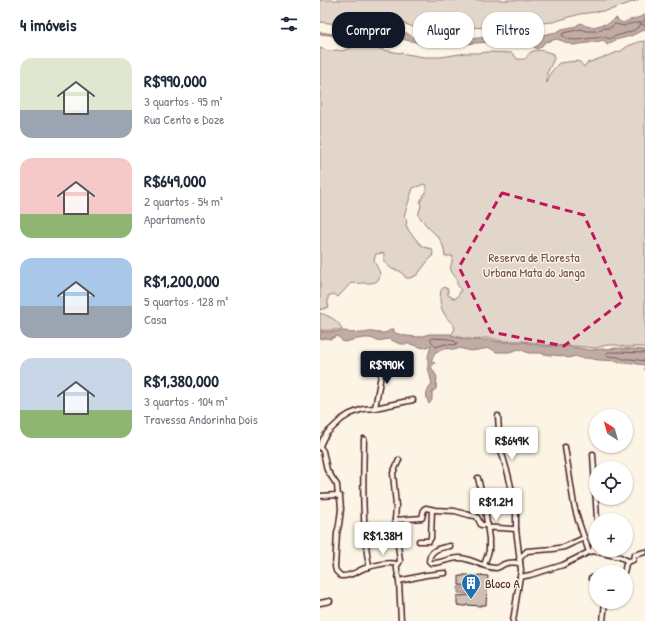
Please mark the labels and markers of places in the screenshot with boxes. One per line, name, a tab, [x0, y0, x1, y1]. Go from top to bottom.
pin: R$990K	[354, 351, 420, 385]
pin: R$649K	[479, 427, 545, 461]
pin: R$1.2M	[463, 488, 529, 522]
pin: R$1.38M	[346, 522, 420, 556]
building icon: Bloco A	[460, 572, 482, 600]
place label: Bloco A	[485, 574, 521, 592]

